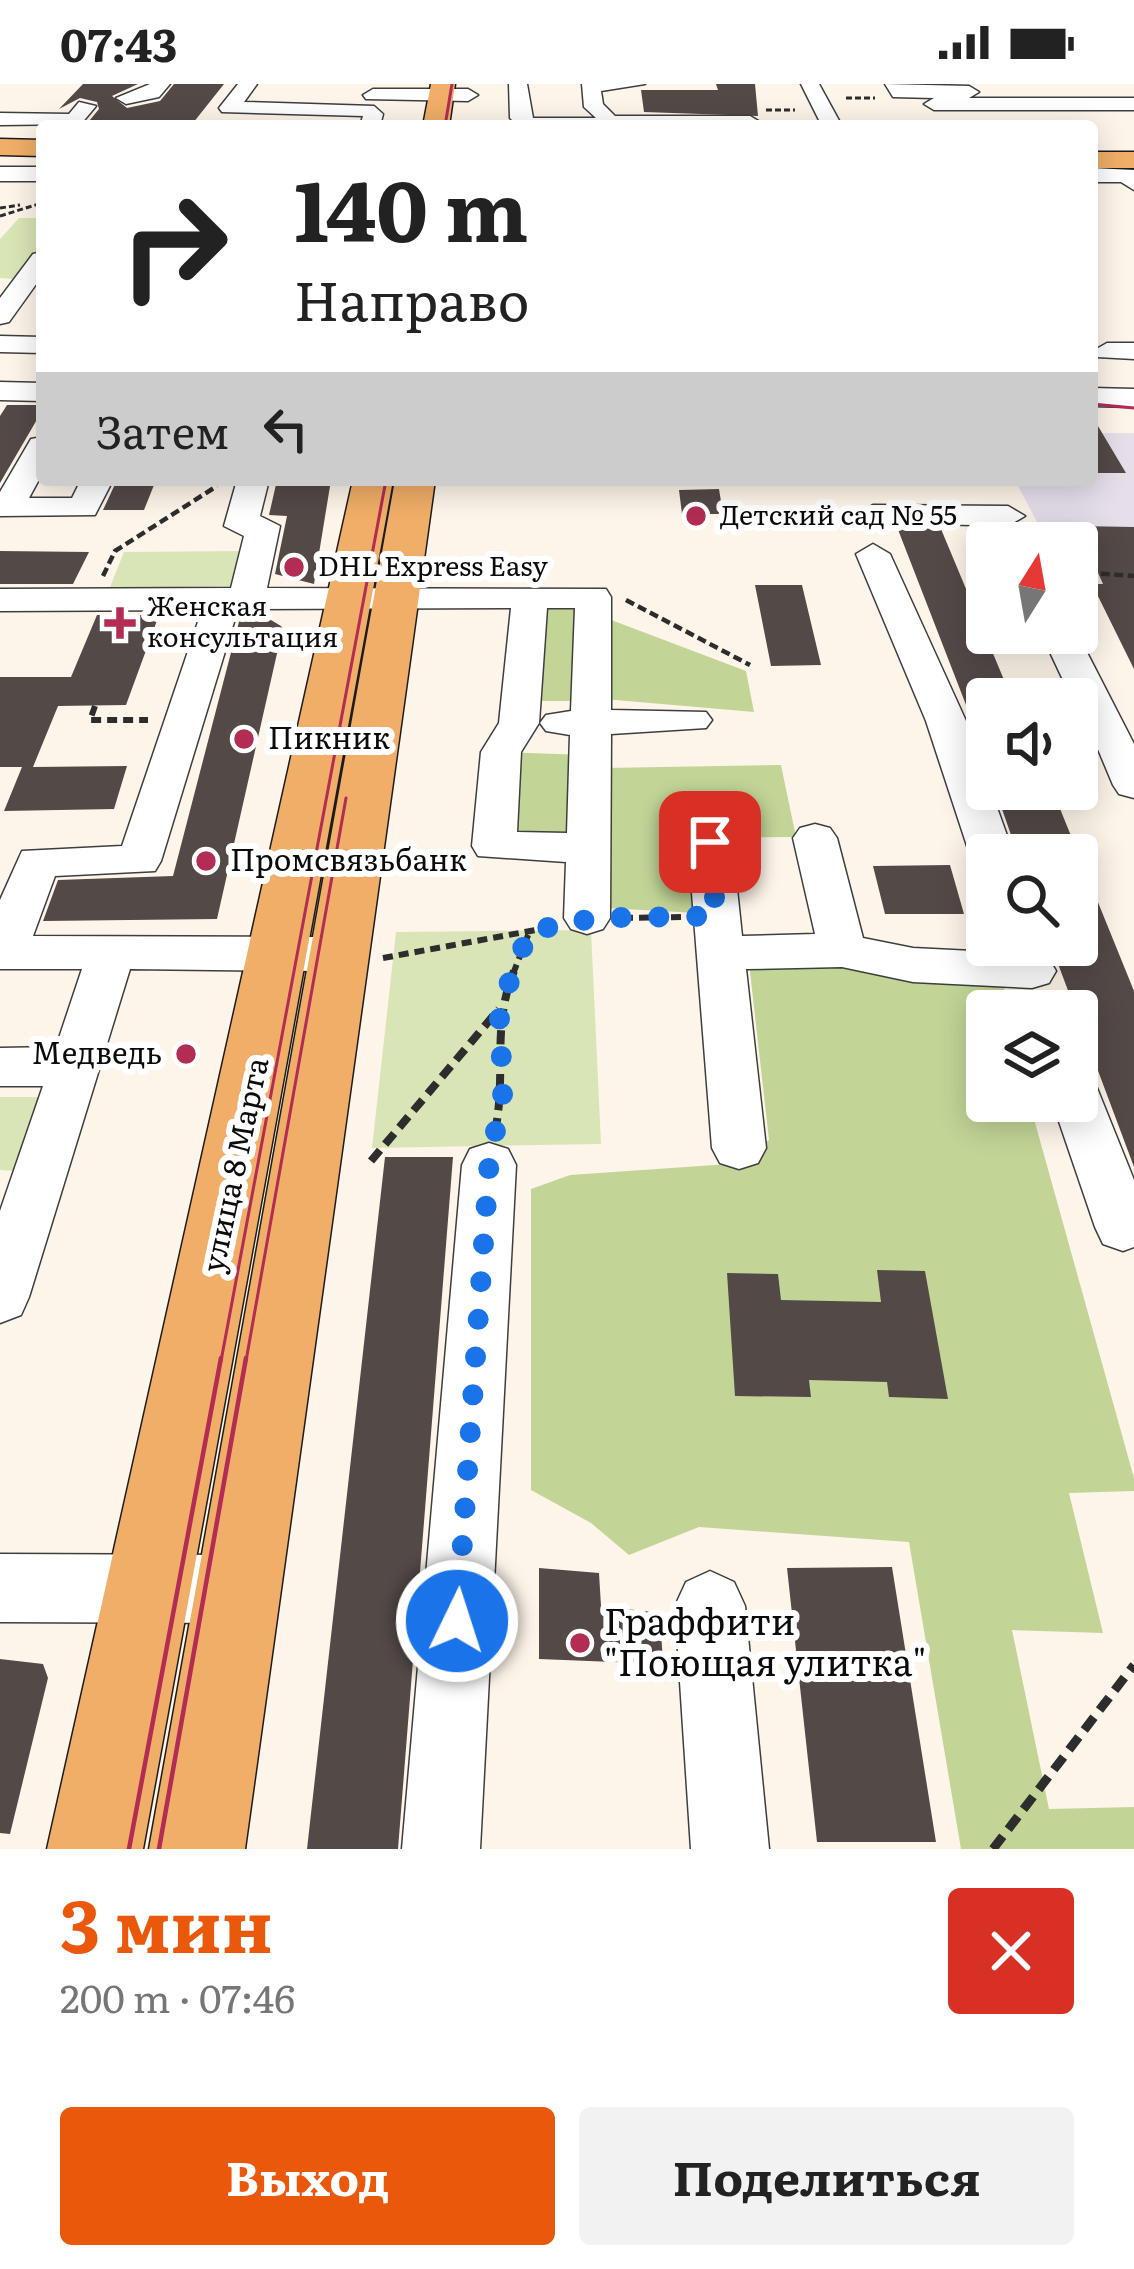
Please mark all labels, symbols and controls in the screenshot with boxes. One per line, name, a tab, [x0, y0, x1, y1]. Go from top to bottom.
text: 07:43	[60, 9, 177, 76]
text: 140 m	[294, 143, 529, 268]
icon: right	[96, 168, 252, 324]
text: Направо	[294, 257, 529, 338]
text: Затем	[96, 396, 229, 463]
icon: left	[253, 396, 319, 462]
place label: Детский сад № 55	[720, 493, 957, 533]
marker: Детский сад № 55	[683, 503, 709, 529]
north arrow	[966, 522, 1098, 654]
map controls	[966, 522, 1098, 1122]
place label: DHL Express Easy	[318, 544, 548, 584]
marker: DHL Express Easy	[281, 554, 307, 580]
place label: Женская консультация	[147, 584, 338, 655]
marker: Женская консультация	[104, 607, 136, 639]
button: sound	[966, 678, 1098, 810]
place label: Пикник	[268, 714, 390, 758]
marker: Пикник	[231, 726, 257, 752]
pin	[659, 791, 761, 893]
icon: arrive	[677, 809, 743, 875]
button: search	[966, 834, 1098, 966]
place label: Промсвязьбанк	[230, 836, 467, 880]
marker: Промсвязьбанк	[193, 848, 219, 874]
button: layers	[966, 990, 1098, 1122]
place label: Медведь	[32, 1029, 162, 1073]
marker: Медведь	[173, 1041, 199, 1067]
street label: улица 8 Марта	[189, 1052, 277, 1276]
position arrow	[394, 1558, 520, 1684]
place label: Граффити "Поющая улитка"	[604, 1593, 926, 1687]
marker: Граффити "Поющая улитка"	[567, 1630, 593, 1656]
text: 3 мин	[60, 1868, 273, 1975]
button: close	[948, 1888, 1074, 2014]
text: 200 m · 07:46	[60, 1967, 295, 2025]
button: Выход	[60, 2107, 555, 2245]
button: Поделиться	[579, 2107, 1074, 2245]

